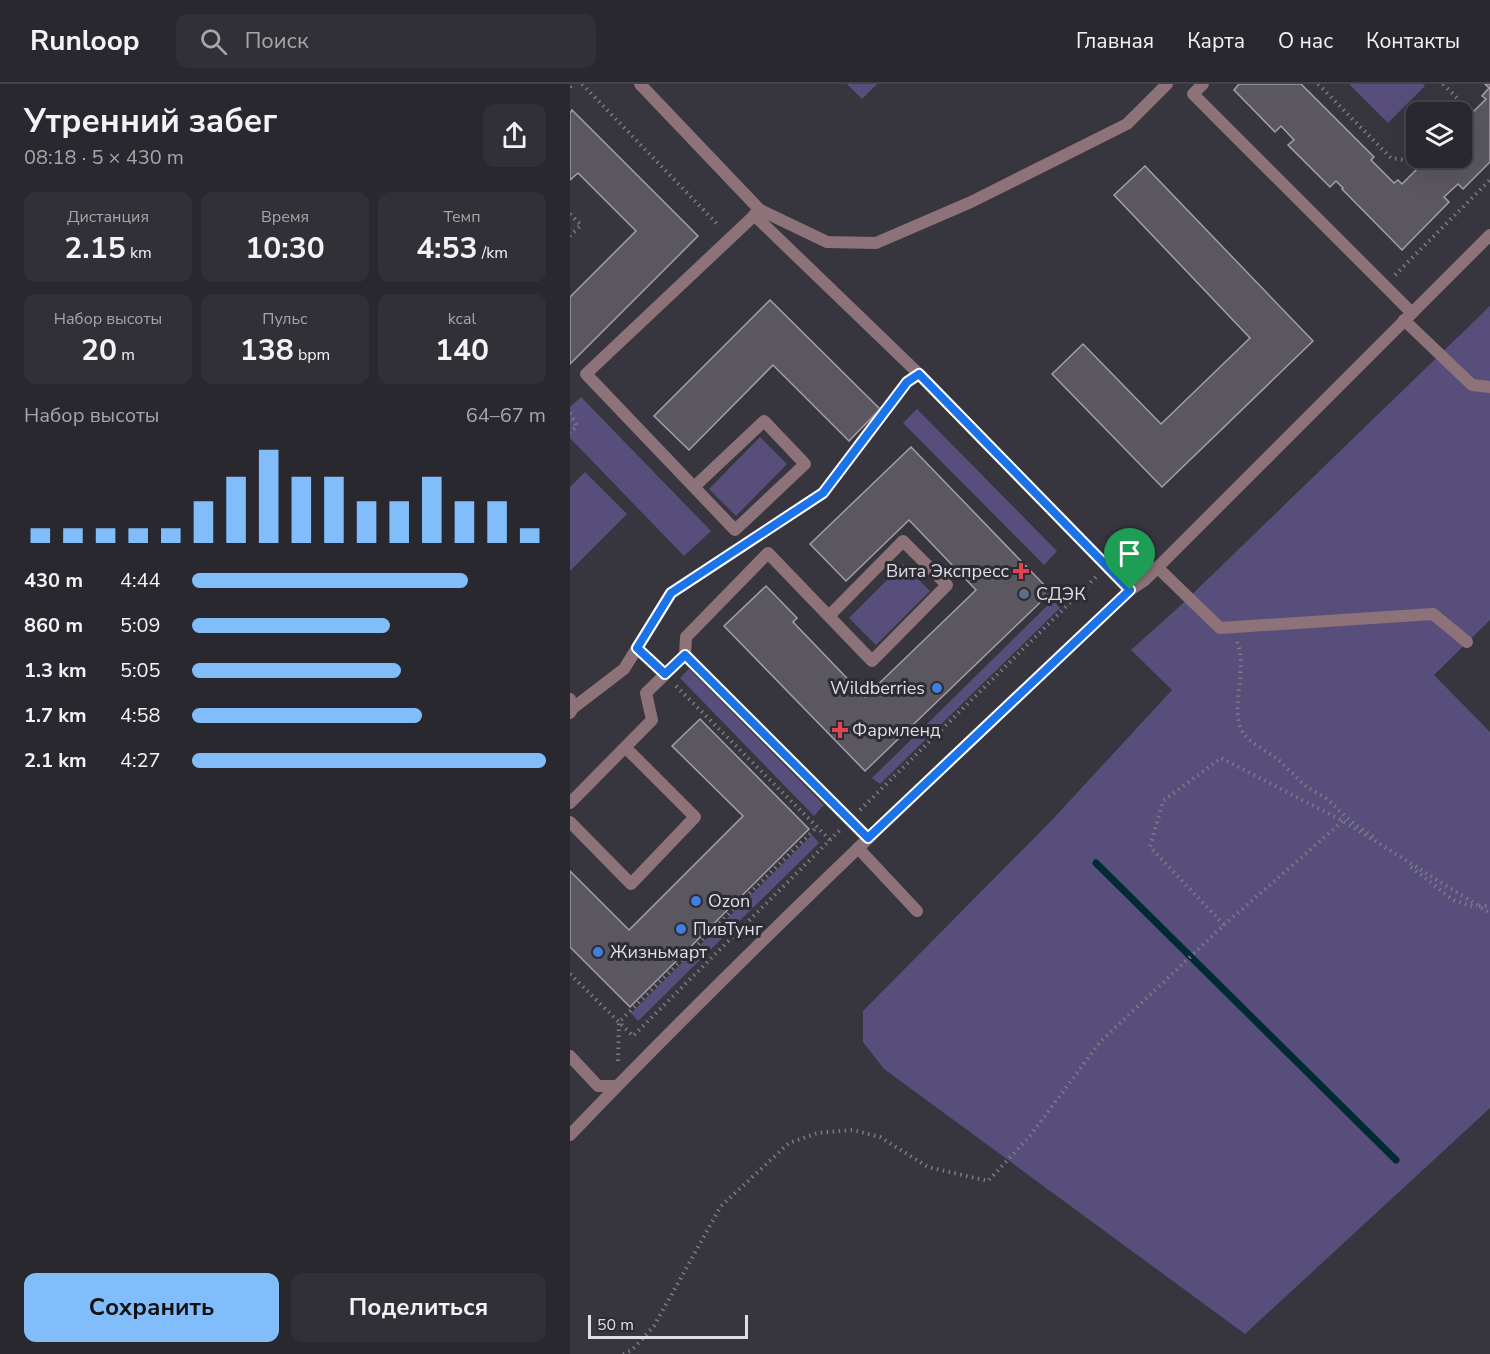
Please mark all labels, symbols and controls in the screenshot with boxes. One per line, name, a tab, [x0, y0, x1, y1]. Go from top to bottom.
search box	[176, 14, 596, 68]
text: Runloop	[30, 22, 140, 60]
icon: search	[197, 25, 230, 58]
text: Поиск	[245, 26, 309, 56]
text: Главная	[1076, 27, 1154, 55]
text: Карта	[1187, 27, 1245, 55]
text: О нас	[1278, 27, 1333, 55]
text: Контакты	[1366, 27, 1460, 55]
text: Утренний забег	[24, 99, 277, 144]
map controls	[1406, 102, 1472, 168]
button: layers	[1406, 102, 1472, 168]
button: share	[483, 104, 546, 167]
text: 08:18 · 5 × 430 m	[24, 144, 184, 171]
text: Дистанция	[67, 206, 149, 228]
text: Время	[261, 206, 309, 228]
text: Темп	[444, 206, 480, 228]
text: 2.15	[64, 228, 126, 269]
text: 10:30	[245, 228, 325, 269]
text: 4:53	[416, 228, 478, 269]
text: km	[126, 242, 152, 264]
text: /km	[478, 242, 508, 264]
text: Набор высоты	[54, 308, 162, 330]
text: Пульс	[262, 308, 308, 330]
text: kcal	[448, 308, 476, 330]
text: 20	[81, 330, 117, 371]
text: 138	[240, 330, 294, 371]
text: 140	[435, 330, 489, 371]
text: m	[117, 344, 135, 366]
text: bpm	[294, 344, 330, 366]
text: Набор высоты	[24, 402, 159, 429]
text: 64–67 m	[466, 402, 546, 429]
pin	[1104, 528, 1155, 590]
icon: arrive	[1113, 537, 1146, 570]
place label: Вита Экспресс	[886, 559, 1009, 583]
marker: Вита Экспресс	[1014, 564, 1028, 578]
text: 430 m	[24, 567, 83, 594]
text: 4:44	[120, 567, 161, 594]
place label: СДЭК	[1036, 582, 1086, 606]
marker: СДЭК	[1017, 587, 1031, 601]
text: 860 m	[24, 612, 83, 639]
text: 5:09	[120, 612, 161, 639]
text: 1.3 km	[24, 657, 87, 684]
text: 5:05	[120, 657, 161, 684]
place label: Wildberries	[830, 676, 925, 700]
marker: Wildberries	[930, 681, 944, 695]
text: 1.7 km	[24, 702, 87, 729]
text: 4:58	[120, 702, 161, 729]
place label: Фармленд	[852, 718, 941, 742]
marker: Фармленд	[833, 723, 847, 737]
text: 2.1 km	[24, 747, 87, 774]
text: 4:27	[120, 747, 161, 774]
place label: Ozon	[708, 889, 750, 913]
marker: Ozon	[689, 894, 703, 908]
place label: ПивТунг	[693, 917, 763, 941]
marker: ПивТунг	[674, 922, 688, 936]
place label: Жизньмарт	[610, 940, 707, 964]
marker: Жизньмарт	[591, 945, 605, 959]
button: Сохранить	[24, 1273, 279, 1342]
button: Поделиться	[291, 1273, 546, 1342]
scale bar	[588, 1312, 748, 1340]
text: 50 m	[597, 1314, 634, 1336]

